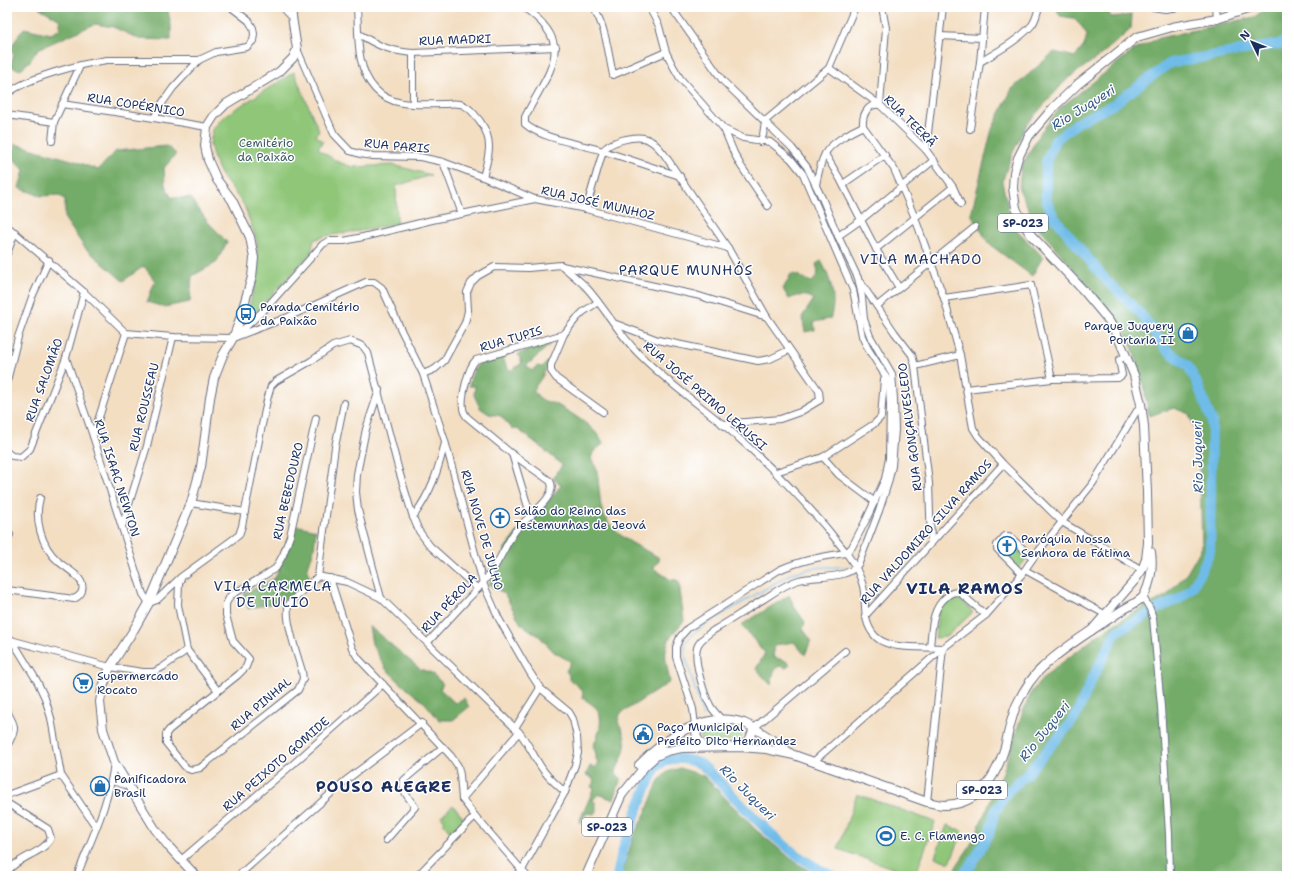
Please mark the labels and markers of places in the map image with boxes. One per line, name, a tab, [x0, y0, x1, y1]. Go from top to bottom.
place label: Parada Cemitério da Paixão	[260, 299, 360, 329]
bus stop icon: Parada Cemitério da Paixão	[235, 303, 257, 325]
place label: Parque Juquery Portaria II	[1084, 318, 1174, 348]
shop icon: Parque Juquery Portaria II	[1177, 322, 1199, 344]
place label: Salão do Reino das Testemunhas de Jeová	[514, 503, 647, 533]
church icon: Salão do Reino das Testemunhas de Jeová	[489, 507, 511, 529]
place label: Paróquia Nossa Senhora de Fátima	[1021, 531, 1131, 561]
church icon: Paróquia Nossa Senhora de Fátima	[996, 535, 1018, 557]
place label: Supermercado Rocato	[97, 668, 179, 698]
supermarket icon: Supermercado Rocato	[72, 672, 94, 694]
place label: Paço Municipal Prefeito Dito Hernandez	[657, 719, 797, 749]
public building icon: Paço Municipal Prefeito Dito Hernandez	[632, 723, 654, 745]
place label: Panificadora Brasil	[114, 771, 187, 801]
shop icon: Panificadora Brasil	[89, 775, 111, 797]
sports icon: E. C. Flamengo	[875, 825, 897, 847]
place label: E. C. Flamengo	[900, 828, 985, 844]

